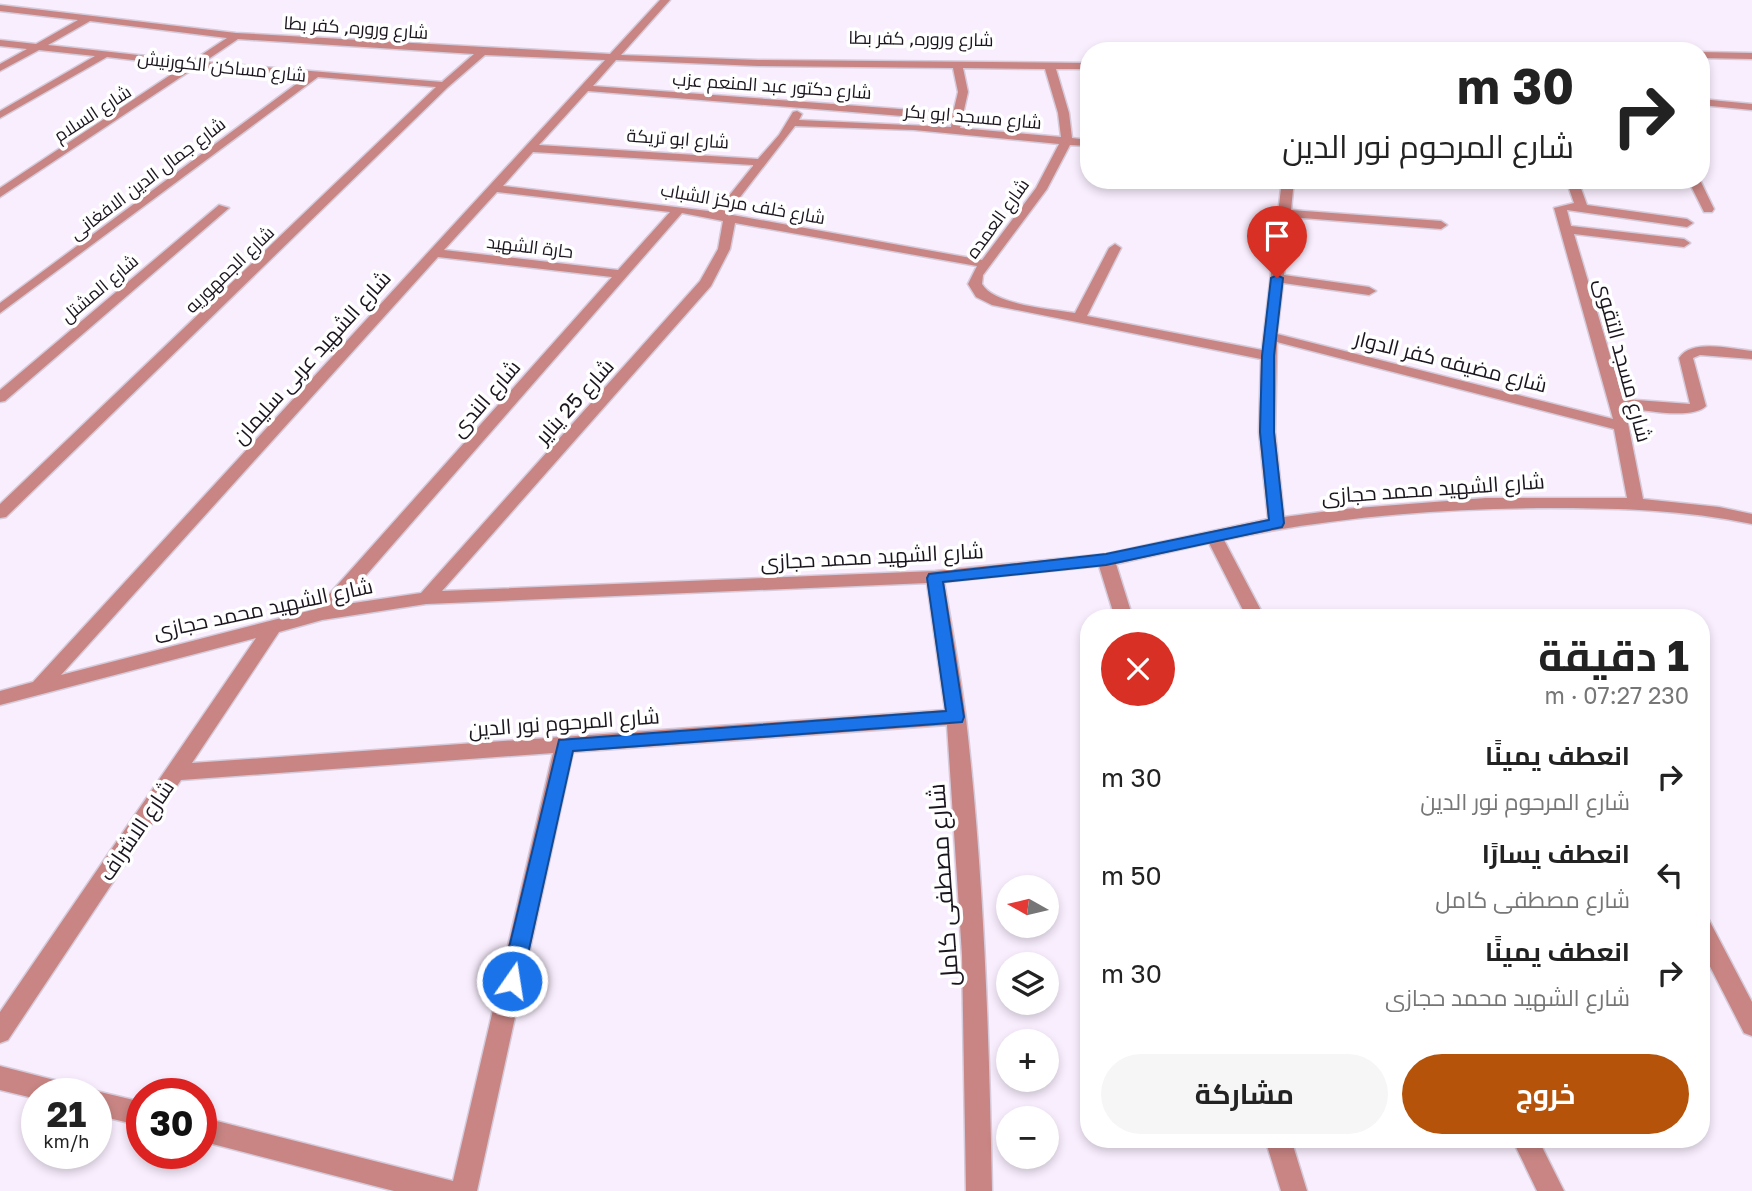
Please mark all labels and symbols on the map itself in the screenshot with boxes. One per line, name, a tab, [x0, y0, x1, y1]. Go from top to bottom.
street label: شارع وروره, كفر بطا	[283, 11, 429, 45]
street label: شارع وروره, كفر بطا	[848, 26, 994, 52]
street label: شارع مساكن الكورنيش	[136, 46, 307, 88]
street label: شارع دكتور عبد المنعم عزب	[672, 67, 872, 105]
street label: شارع السلام	[49, 80, 136, 148]
street label: شارع مسجد ابو بكر	[902, 99, 1043, 135]
street label: شارع جمال الدين الافغانى	[65, 112, 230, 245]
street label: شارع ابو تريكة	[626, 123, 730, 155]
street label: شارع العمده	[961, 174, 1035, 263]
street label: شارع خلف مركز الشباب	[659, 178, 827, 230]
pin	[1247, 206, 1307, 278]
street label: شارع الجمهوريه	[180, 221, 280, 319]
street label: حارة الشهيد	[485, 230, 575, 263]
street label: شارع المشتل	[56, 249, 144, 328]
street label: شارع الشهيد عربى سليمان	[226, 265, 397, 450]
street label: شارع مسجد التقوى	[1588, 275, 1658, 445]
street label: شارع مضيفه كفر الدوار	[1350, 324, 1550, 399]
street label: شارع 25 يناير	[528, 353, 620, 451]
street label: شارع الندى	[444, 354, 527, 443]
street label: شارع الشهيد محمد حجازى	[1321, 467, 1546, 511]
street label: شارع الشهيد محمد حجازى	[760, 537, 984, 577]
street label: شارع الشهيد محمد حجازى	[151, 572, 375, 646]
street label: شارع المرحوم نور الدين	[468, 702, 661, 744]
street label: شارع الاشراف	[93, 775, 181, 886]
street label: شارع مصطفى كامل	[920, 782, 967, 987]
north arrow	[996, 875, 1059, 938]
position arrow	[475, 944, 549, 1018]
speed limit sign: 30	[126, 1078, 217, 1169]

